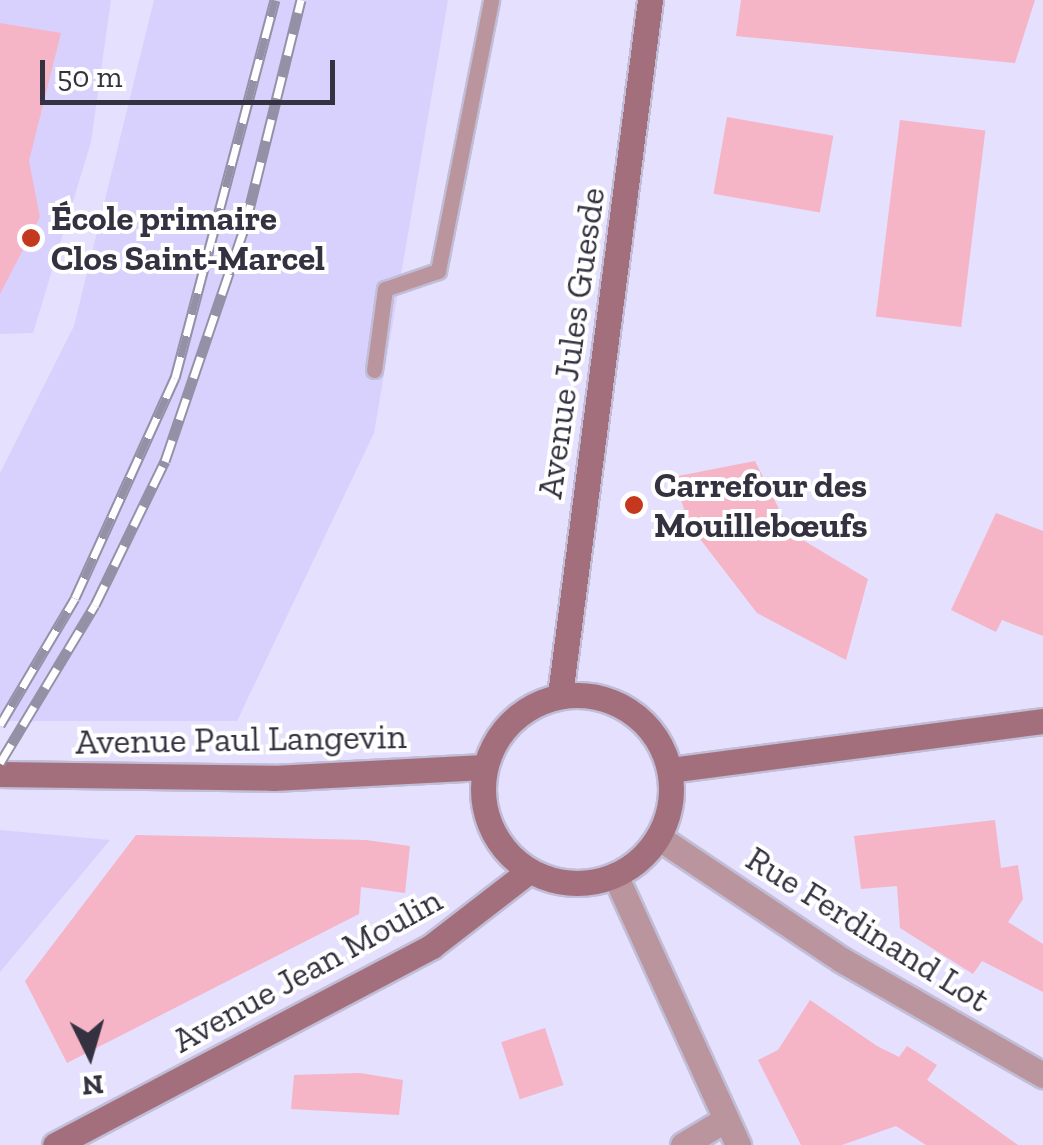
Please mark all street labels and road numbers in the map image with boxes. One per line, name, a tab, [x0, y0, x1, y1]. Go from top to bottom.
street label: Avenue Jules Guesde	[528, 185, 614, 501]
street label: Avenue Paul Langevin	[75, 715, 407, 763]
street label: Rue Ferdinand Lot	[739, 837, 997, 1021]
street label: Avenue Jean Moulin	[165, 878, 449, 1062]

